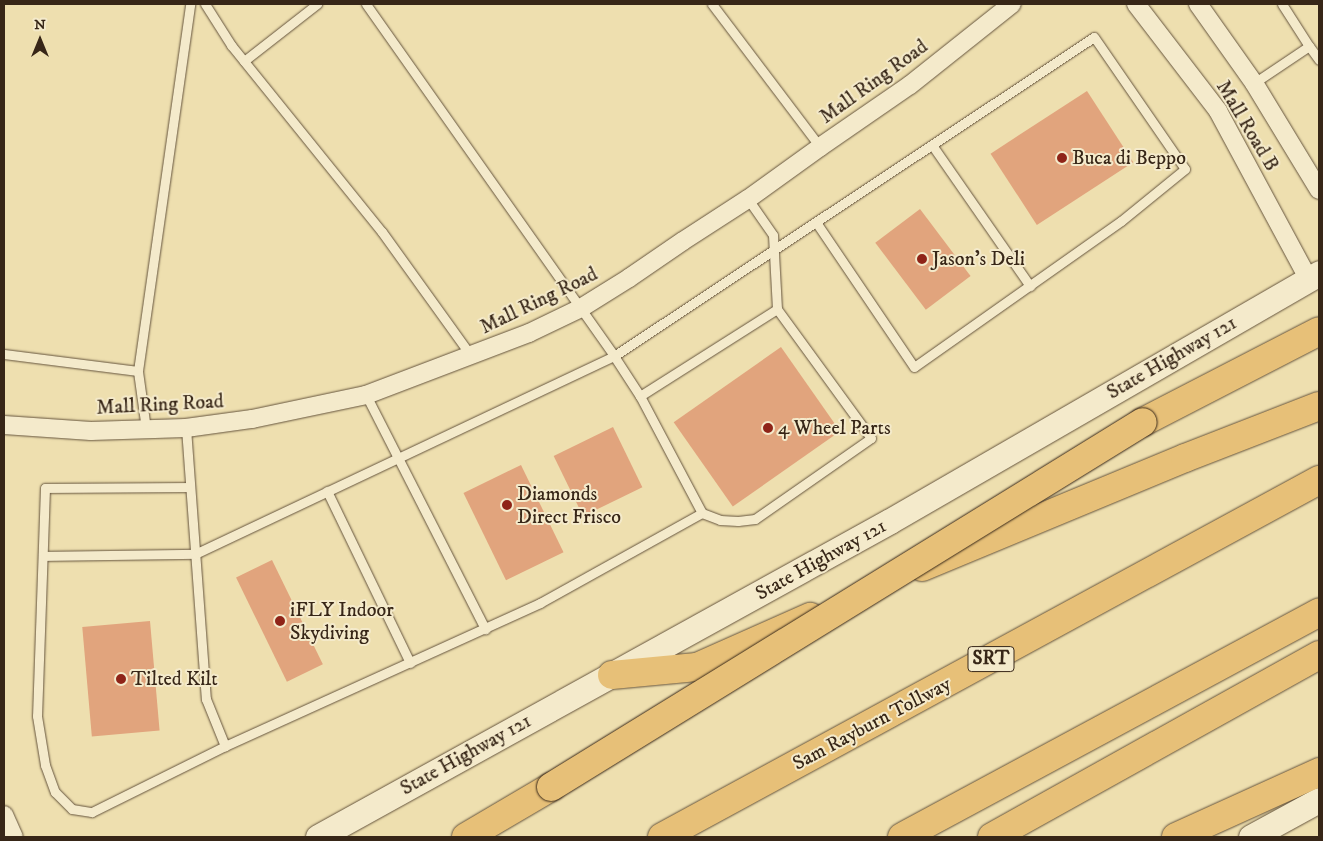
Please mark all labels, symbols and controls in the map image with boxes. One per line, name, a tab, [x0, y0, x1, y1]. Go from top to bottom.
north arrow	[15, 15, 65, 65]
text: N	[34, 16, 46, 34]
street label: Mall Ring Road	[815, 35, 933, 129]
street label: Mall Road B	[1211, 76, 1283, 176]
place label: Buca di Beppo	[1072, 146, 1186, 170]
marker: Buca di Beppo	[1056, 152, 1068, 164]
place label: Jason's Deli	[932, 247, 1025, 271]
marker: Jason's Deli	[916, 253, 928, 265]
street label: Mall Ring Road	[476, 262, 602, 340]
street label: State Highway 121	[1103, 311, 1241, 405]
street label: Mall Ring Road	[96, 390, 224, 420]
place label: 4 Wheel Parts	[778, 416, 891, 440]
marker: 4 Wheel Parts	[762, 422, 774, 434]
place label: Diamonds Direct Frisco	[517, 482, 621, 529]
marker: Diamonds Direct Frisco	[501, 499, 513, 511]
street label: State Highway 121	[751, 514, 891, 606]
place label: iFLY Indoor Skydiving	[290, 598, 394, 645]
marker: iFLY Indoor Skydiving	[274, 615, 286, 627]
road number: SRT	[967, 642, 1015, 676]
place label: Tilted Kilt	[131, 667, 218, 691]
street label: Sam Rayburn Tollway	[789, 672, 955, 776]
marker: Tilted Kilt	[115, 673, 127, 685]
street label: State Highway 121	[396, 709, 536, 801]

